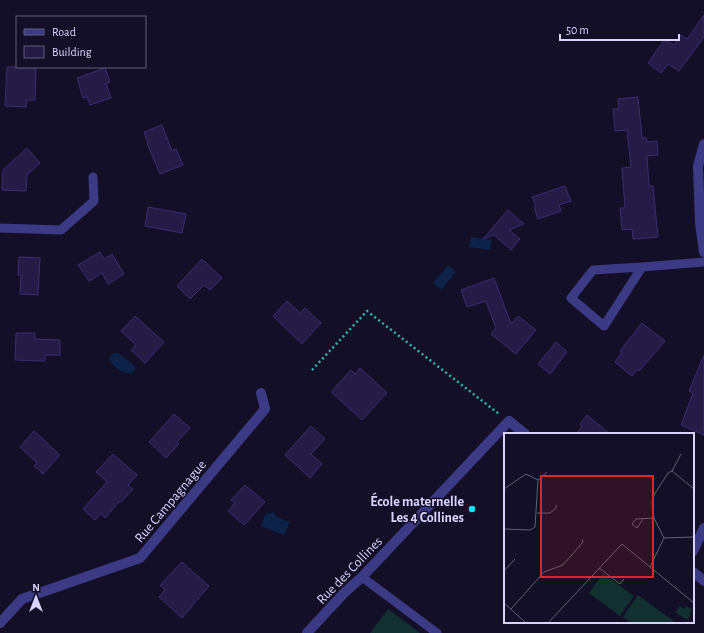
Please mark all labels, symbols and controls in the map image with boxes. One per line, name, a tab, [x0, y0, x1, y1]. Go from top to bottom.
legend	[16, 16, 146, 68]
scale bar	[560, 16, 679, 42]
text: 50 m	[566, 24, 589, 36]
text: Road	[52, 26, 76, 38]
text: Building	[52, 46, 92, 58]
inset map	[504, 433, 694, 623]
street label: Rue Campagnague	[132, 458, 209, 545]
place label: École maternelle Les 4 Collines	[370, 492, 464, 525]
marker: École maternelle Les 4 Collines	[467, 504, 477, 514]
street label: Rue des Collines	[314, 534, 385, 607]
north arrow	[16, 577, 56, 617]
text: N	[32, 582, 40, 593]

